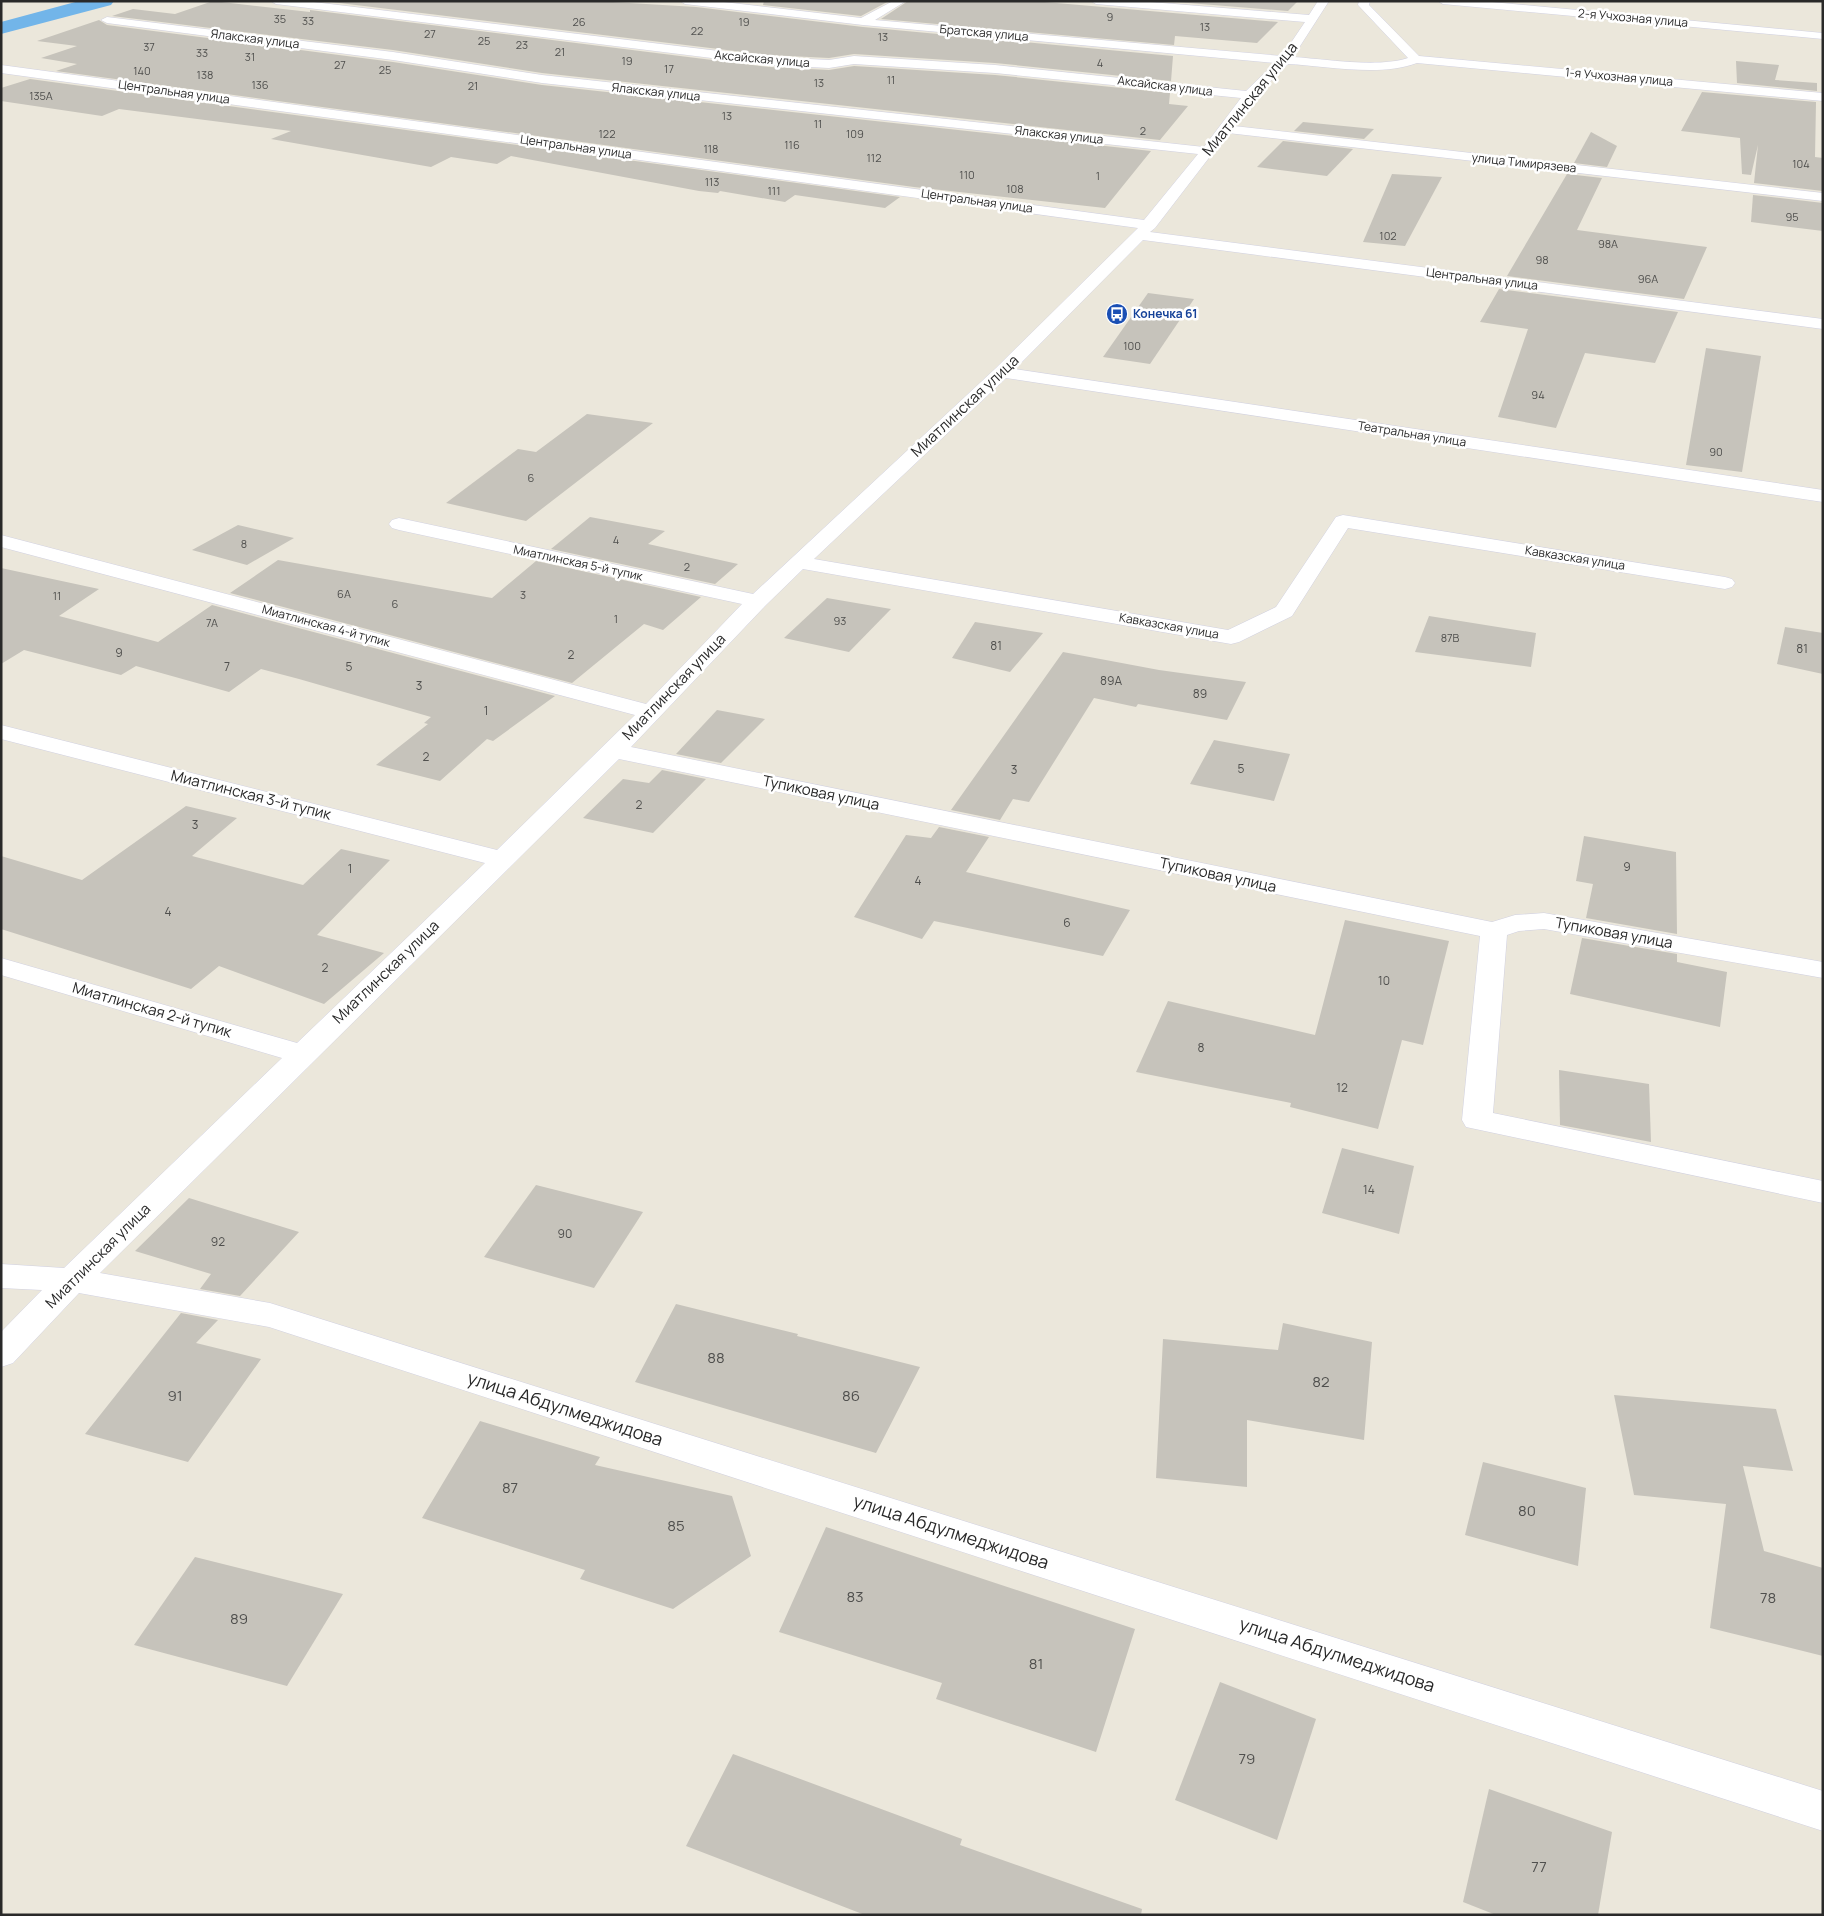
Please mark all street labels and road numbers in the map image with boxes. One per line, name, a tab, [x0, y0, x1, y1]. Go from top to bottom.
street label: 2-я Учхозная улица	[1577, 4, 1689, 31]
street label: Братская улица	[939, 20, 1029, 45]
street label: Ялакская улица	[210, 25, 300, 52]
street label: Миатлинская улица	[1197, 37, 1302, 160]
street label: Аксайская улица	[714, 46, 810, 71]
street label: 1-я Учхозная улица	[1564, 63, 1674, 90]
street label: Аксайская улица	[1117, 71, 1214, 100]
street label: Центральная улица	[117, 75, 231, 108]
street label: Ялакская улица	[611, 78, 701, 105]
street label: Ялакская улица	[1014, 121, 1104, 148]
street label: Центральная улица	[519, 130, 633, 163]
street label: улица Тимирязева	[1471, 149, 1577, 176]
street label: Центральная улица	[920, 184, 1034, 217]
street label: Центральная улица	[1425, 263, 1539, 294]
street label: Миатлинская улица	[906, 350, 1023, 461]
street label: Театральная улица	[1357, 417, 1468, 450]
street label: Миатлинская 5-й тупик	[512, 540, 645, 585]
street label: Кавказская улица	[1524, 541, 1626, 574]
street label: Миатлинская 4-й тупик	[260, 600, 393, 651]
street label: Кавказская улица	[1118, 608, 1220, 643]
street label: Миатлинская улица	[617, 629, 730, 745]
street label: Миатлинская 3-й тупик	[169, 766, 333, 824]
street label: Тупиковая улица	[761, 770, 882, 815]
street label: Тупиковая улица	[1158, 852, 1279, 897]
street label: Тупиковая улица	[1554, 912, 1675, 953]
street label: Миатлинская улица	[328, 915, 444, 1028]
street label: Миатлинская 2-й тупик	[70, 977, 235, 1042]
street label: Миатлинская улица	[40, 1198, 155, 1313]
street label: улица Абдулмеджидова	[464, 1365, 666, 1451]
street label: улица Абдулмеджидова	[850, 1488, 1052, 1574]
street label: улица Абдулмеджидова	[1236, 1611, 1438, 1697]

